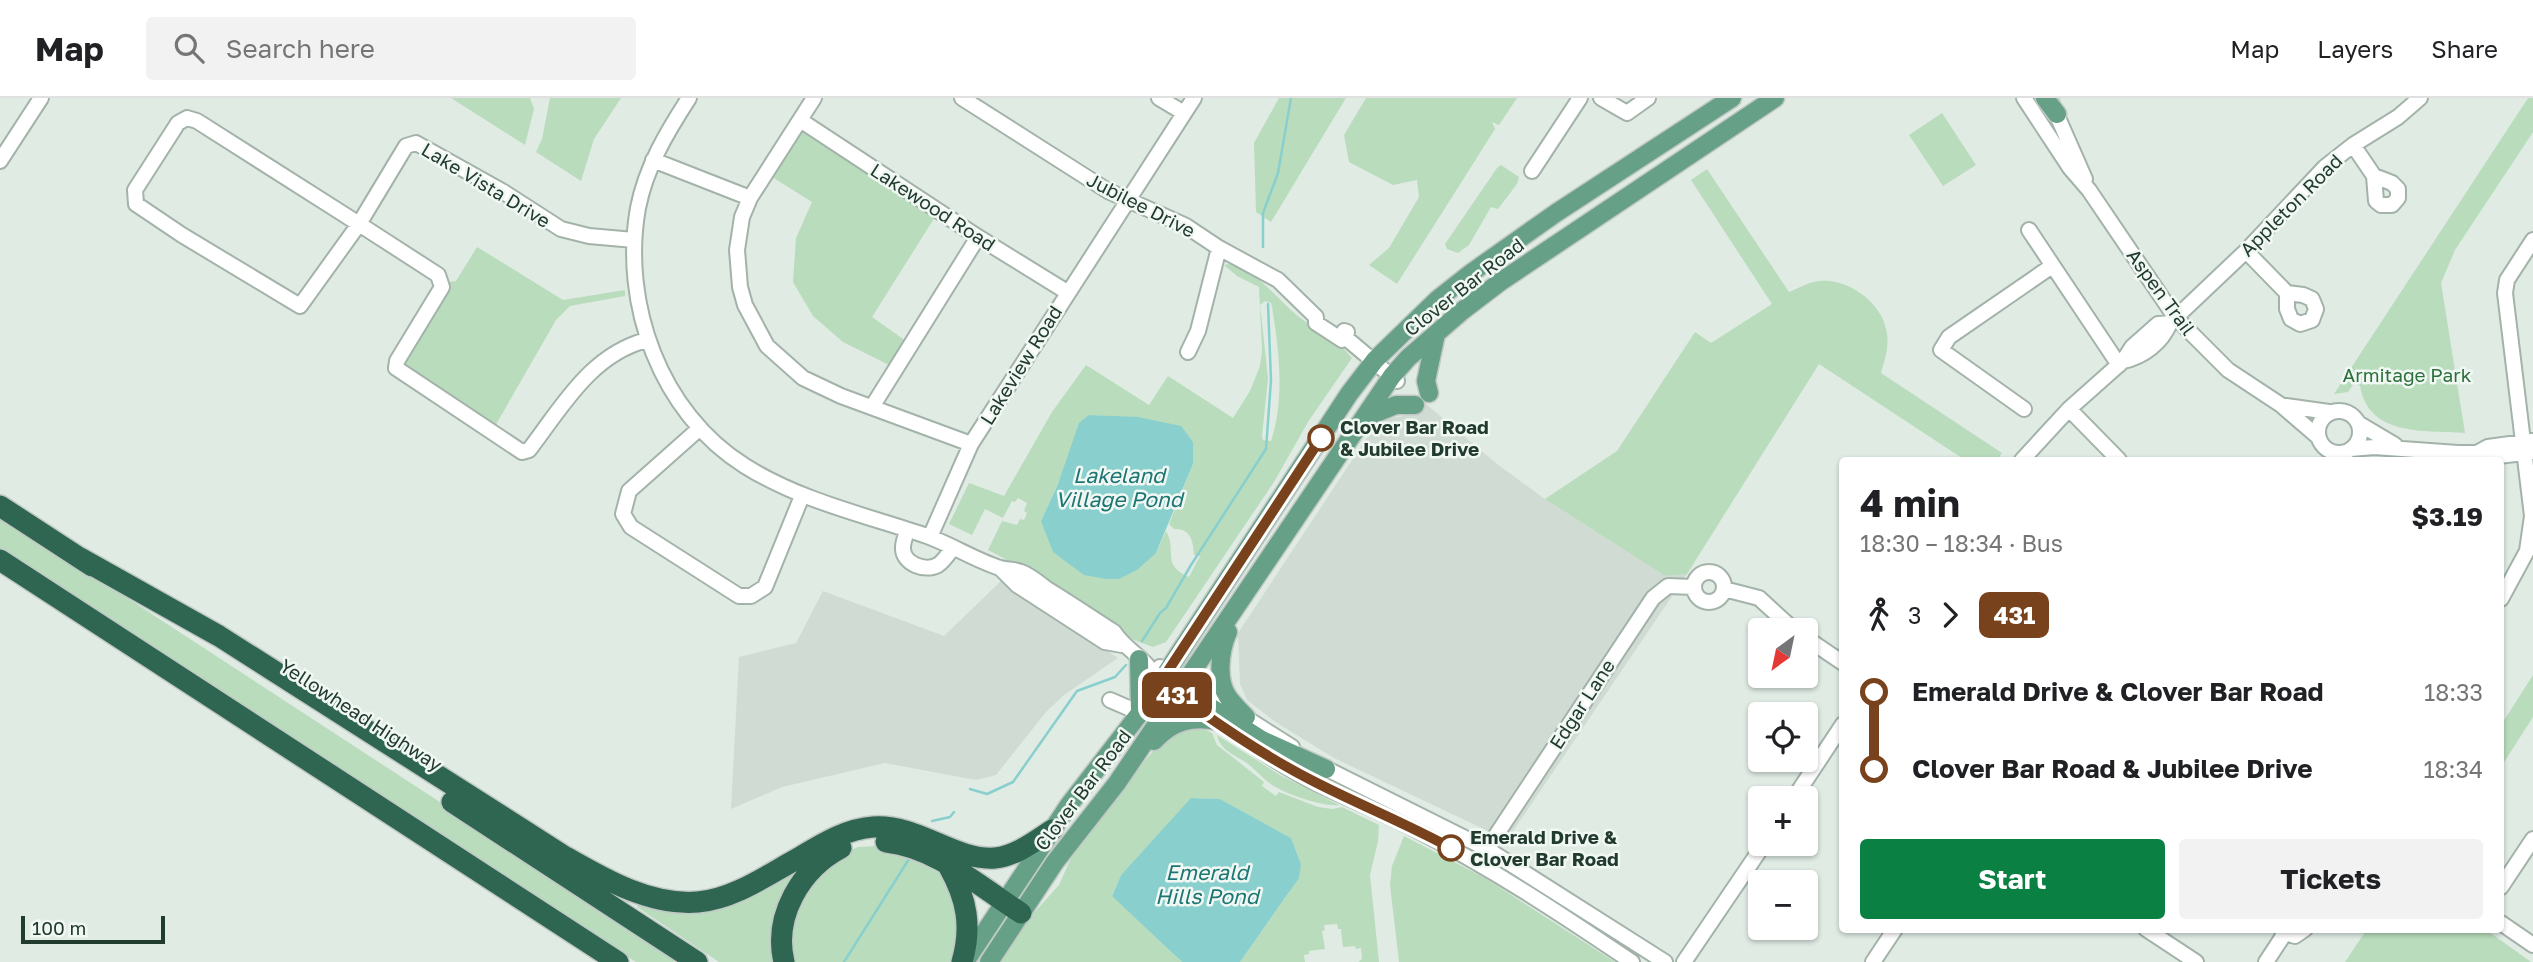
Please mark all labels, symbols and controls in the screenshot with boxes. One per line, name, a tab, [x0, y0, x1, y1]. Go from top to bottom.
search box	[146, 17, 636, 80]
text: Map	[35, 29, 104, 68]
icon: search	[170, 29, 208, 67]
text: Search here	[226, 33, 375, 64]
text: Map	[2230, 34, 2279, 63]
text: Layers	[2317, 34, 2393, 63]
text: Share	[2431, 34, 2498, 63]
street label: Lake Vista Drive	[418, 137, 555, 232]
street label: Appleton Road	[2235, 149, 2347, 261]
street label: Lakewood Road	[867, 158, 1000, 255]
street label: Jubilee Drive	[1083, 167, 1199, 242]
street label: Clover Bar Road	[1399, 233, 1528, 340]
street label: Aspen Trail	[2122, 244, 2200, 339]
street label: Lakeview Road	[975, 301, 1066, 429]
park label: Armitage Park	[2343, 363, 2472, 386]
place label: Clover Bar Road & Jubilee Drive	[1340, 415, 1489, 460]
marker: Clover Bar Road & Jubilee Drive	[1308, 425, 1334, 451]
water label: Lakeland Village Pond	[1055, 462, 1185, 512]
text: 4 min	[1860, 480, 1960, 525]
text: $3.19	[2411, 501, 2483, 532]
text: 18:30 – 18:34 · Bus	[1860, 529, 2063, 557]
icon: walk	[1860, 596, 1898, 634]
icon: forward	[1931, 596, 1969, 634]
text: 431	[1993, 600, 2035, 629]
text: 3	[1908, 601, 1921, 629]
north arrow	[1748, 618, 1818, 688]
map controls	[1748, 618, 1818, 940]
street label: Yellowhead Highway	[276, 654, 447, 776]
street label: Edgar Lane	[1544, 655, 1619, 753]
line badge: 431	[1137, 672, 1217, 718]
text: Emerald Drive & Clover Bar Road	[1912, 676, 2324, 707]
text: 18:33	[2424, 678, 2483, 706]
text: 431	[1156, 680, 1198, 709]
button: locate	[1748, 702, 1818, 772]
street label: Clover Bar Road	[1030, 725, 1136, 855]
text: Clover Bar Road & Jubilee Drive	[1912, 753, 2312, 784]
text: 18:34	[2423, 755, 2483, 783]
button: +	[1748, 786, 1818, 856]
place label: Emerald Drive & Clover Bar Road	[1470, 825, 1619, 870]
marker: Emerald Drive & Clover Bar Road	[1438, 835, 1464, 861]
button: Start	[1860, 839, 2165, 919]
button: Tickets	[2179, 839, 2483, 919]
water label: Emerald Hills Pond	[1155, 859, 1261, 909]
button: −	[1748, 870, 1818, 940]
scale bar	[21, 913, 164, 945]
text: 100 m	[32, 916, 86, 939]

